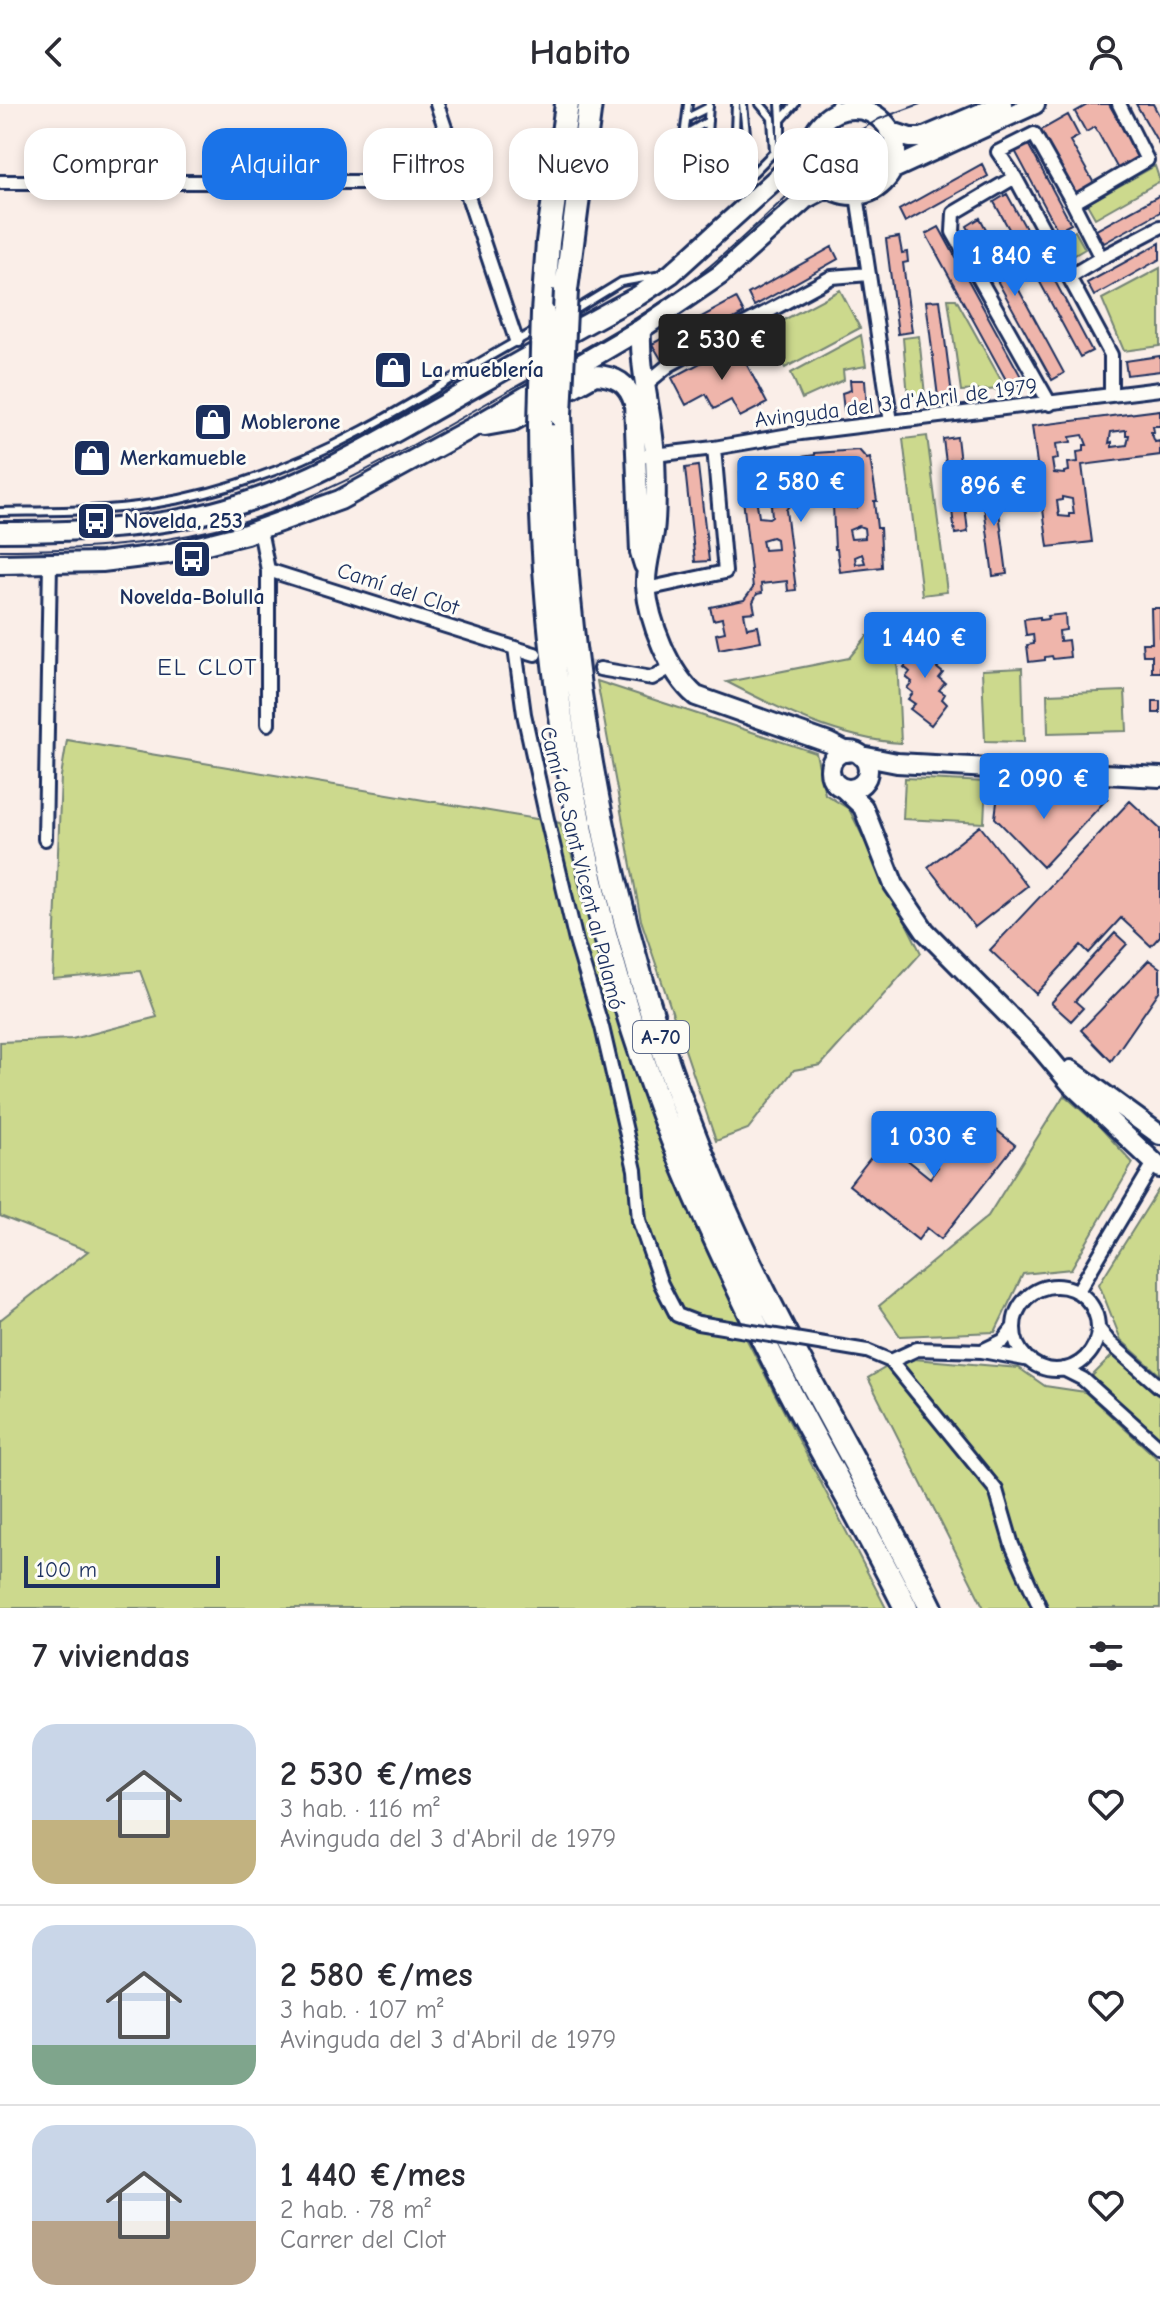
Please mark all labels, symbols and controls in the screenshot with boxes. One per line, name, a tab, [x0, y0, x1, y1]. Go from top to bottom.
icon: back	[32, 30, 76, 74]
icon: person	[1084, 30, 1128, 74]
text: Habito	[529, 32, 631, 73]
chip: Comprar	[24, 128, 186, 200]
chip: Alquilar	[202, 128, 347, 200]
chip: Filtros	[363, 128, 493, 200]
chip: Nuevo	[509, 128, 638, 200]
chip: Piso	[654, 128, 758, 200]
chip: Casa	[774, 128, 888, 200]
pin: 1 840 €	[941, 230, 1089, 298]
text: 1 840 €	[971, 241, 1059, 271]
pin: 2 530 €	[648, 314, 796, 382]
text: 2 530 €	[677, 325, 767, 355]
shop icon: La mueblería	[372, 349, 414, 391]
place label: La mueblería	[421, 357, 544, 383]
street label: Avinguda del 3 d'Abril de 1979	[753, 373, 1039, 433]
shop icon: Moblerone	[192, 401, 234, 443]
place label: Moblerone	[241, 409, 341, 435]
shop icon: Merkamueble	[71, 437, 113, 479]
place label: Merkamueble	[120, 445, 246, 471]
pin: 2 580 €	[727, 456, 875, 524]
pin: 896 €	[938, 460, 1050, 528]
text: 2 580 €	[755, 467, 847, 497]
text: 896 €	[960, 471, 1028, 501]
bus stop icon: Novelda, 253	[75, 500, 117, 542]
place label: Novelda, 253	[124, 508, 243, 534]
bus stop icon: Novelda-Bolulla	[171, 538, 213, 580]
street label: Camí del Clot	[334, 557, 463, 621]
place label: Novelda-Bolulla	[119, 584, 265, 610]
pin: 1 440 €	[851, 612, 999, 680]
text: 1 440 €	[882, 623, 968, 653]
district label: EL CLOT	[157, 653, 259, 681]
street label: Camí de Sant Vicent al Palamó	[534, 724, 630, 1012]
pin: 2 090 €	[970, 753, 1118, 821]
text: 2 090 €	[998, 764, 1090, 794]
road number: A-70	[633, 1021, 689, 1053]
pin: 1 030 €	[860, 1111, 1008, 1179]
text: 1 030 €	[889, 1122, 979, 1152]
scale bar	[24, 1552, 220, 1588]
text: 100 m	[36, 1557, 97, 1583]
icon: filters	[1084, 1634, 1128, 1678]
text: 7 viviendas	[32, 1636, 189, 1676]
text: 2 530 €/mes	[280, 1754, 472, 1794]
icon: home	[96, 1756, 192, 1852]
icon: heart	[1084, 1782, 1128, 1826]
text: 3 hab. · 116 m²	[280, 1794, 440, 1824]
text: Avinguda del 3 d'Abril de 1979	[280, 1824, 616, 1854]
text: 2 580 €/mes	[280, 1955, 473, 1995]
icon: home	[96, 1957, 192, 2053]
icon: heart	[1084, 1983, 1128, 2027]
text: 3 hab. · 107 m²	[280, 1995, 443, 2025]
text: Avinguda del 3 d'Abril de 1979	[280, 2025, 616, 2055]
text: 1 440 €/mes	[280, 2155, 465, 2195]
icon: home	[96, 2157, 192, 2253]
icon: heart	[1084, 2183, 1128, 2227]
text: 2 hab. · 78 m²	[280, 2195, 431, 2225]
text: Carrer del Clot	[280, 2225, 445, 2255]

